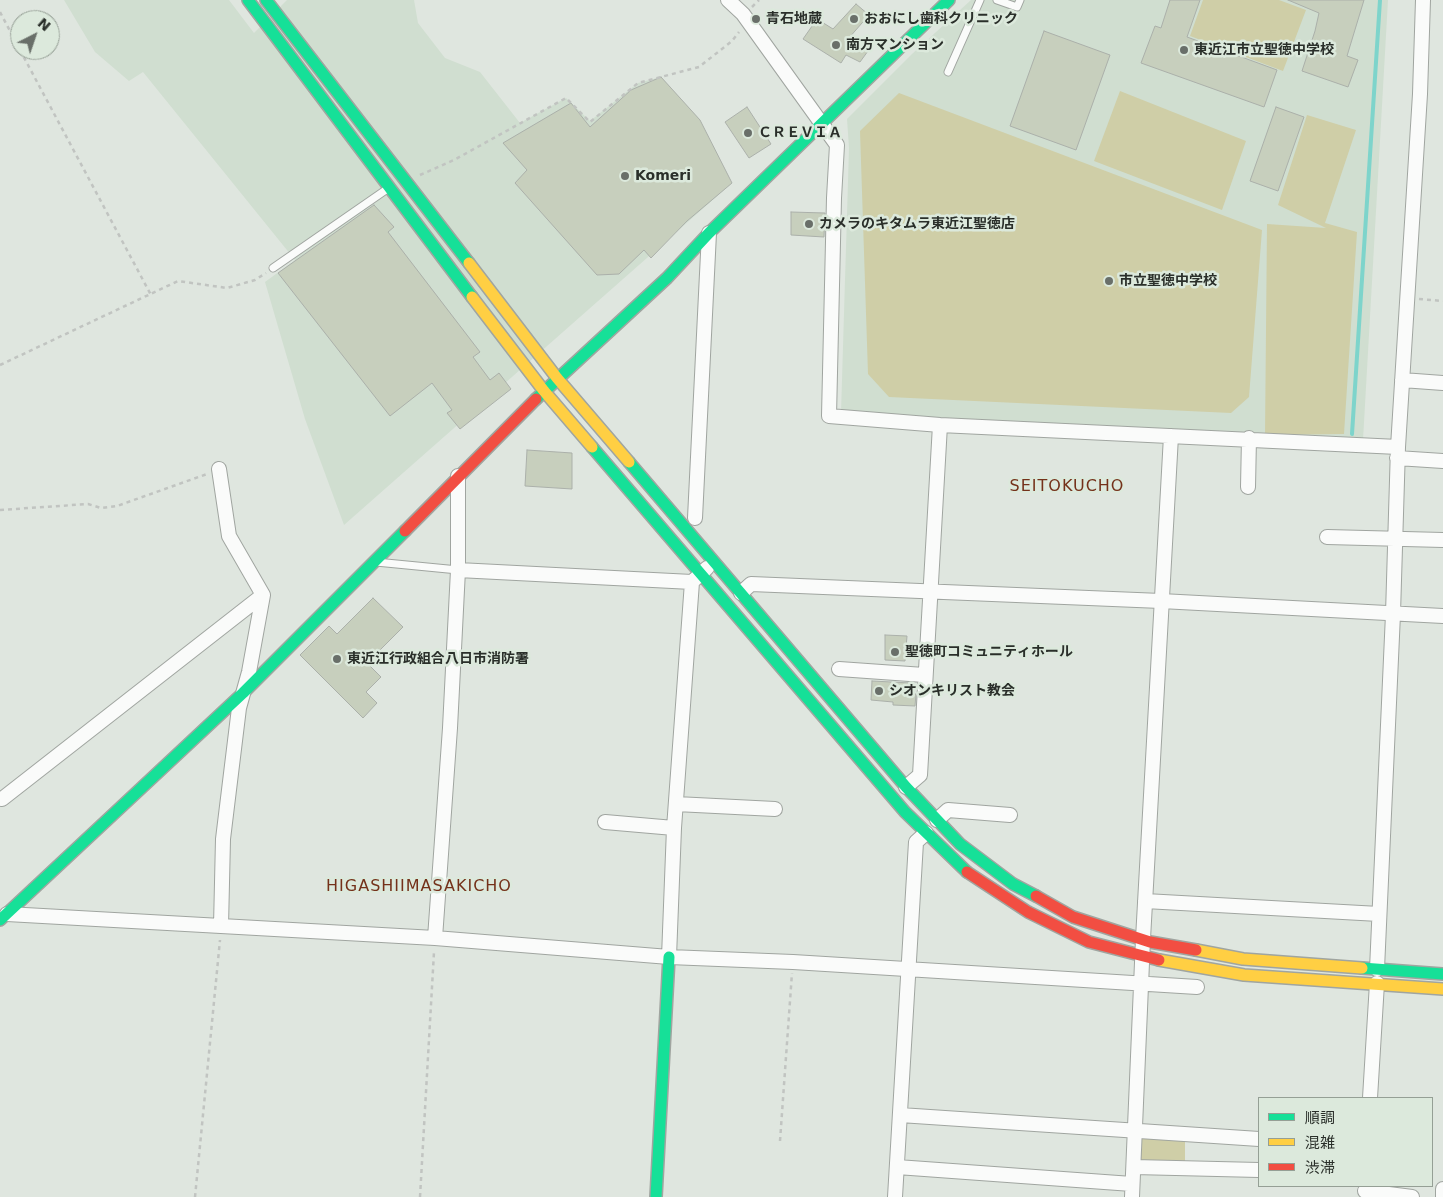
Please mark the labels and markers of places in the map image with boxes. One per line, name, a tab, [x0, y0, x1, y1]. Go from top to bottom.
place label: 青石地蔵	[766, 11, 822, 27]
place label: おおにし歯科クリニック	[864, 11, 1018, 27]
marker: 青石地蔵	[750, 13, 762, 25]
marker: おおにし歯科クリニック	[848, 13, 860, 25]
place label: 南方マンション	[846, 37, 944, 53]
marker: 南方マンション	[830, 39, 842, 51]
place label: 東近江市立聖徳中学校	[1194, 42, 1334, 58]
marker: 東近江市立聖徳中学校	[1178, 44, 1190, 56]
place label: ＣＲＥＶＩＡ	[758, 125, 842, 141]
marker: ＣＲＥＶＩＡ	[742, 127, 754, 139]
place label: Komeri	[635, 168, 691, 184]
marker: Komeri	[619, 170, 631, 182]
place label: カメラのキタムラ東近江聖徳店	[819, 216, 1015, 232]
marker: カメラのキタムラ東近江聖徳店	[803, 218, 815, 230]
place label: 市立聖徳中学校	[1119, 273, 1217, 289]
marker: 市立聖徳中学校	[1103, 275, 1115, 287]
place label: 聖徳町コミュニティホール	[905, 644, 1073, 660]
marker: 聖徳町コミュニティホール	[889, 646, 901, 658]
place label: 東近江行政組合八日市消防署	[347, 651, 529, 667]
marker: 東近江行政組合八日市消防署	[331, 653, 343, 665]
place label: シオンキリスト教会	[889, 683, 1015, 699]
marker: シオンキリスト教会	[873, 685, 885, 697]

